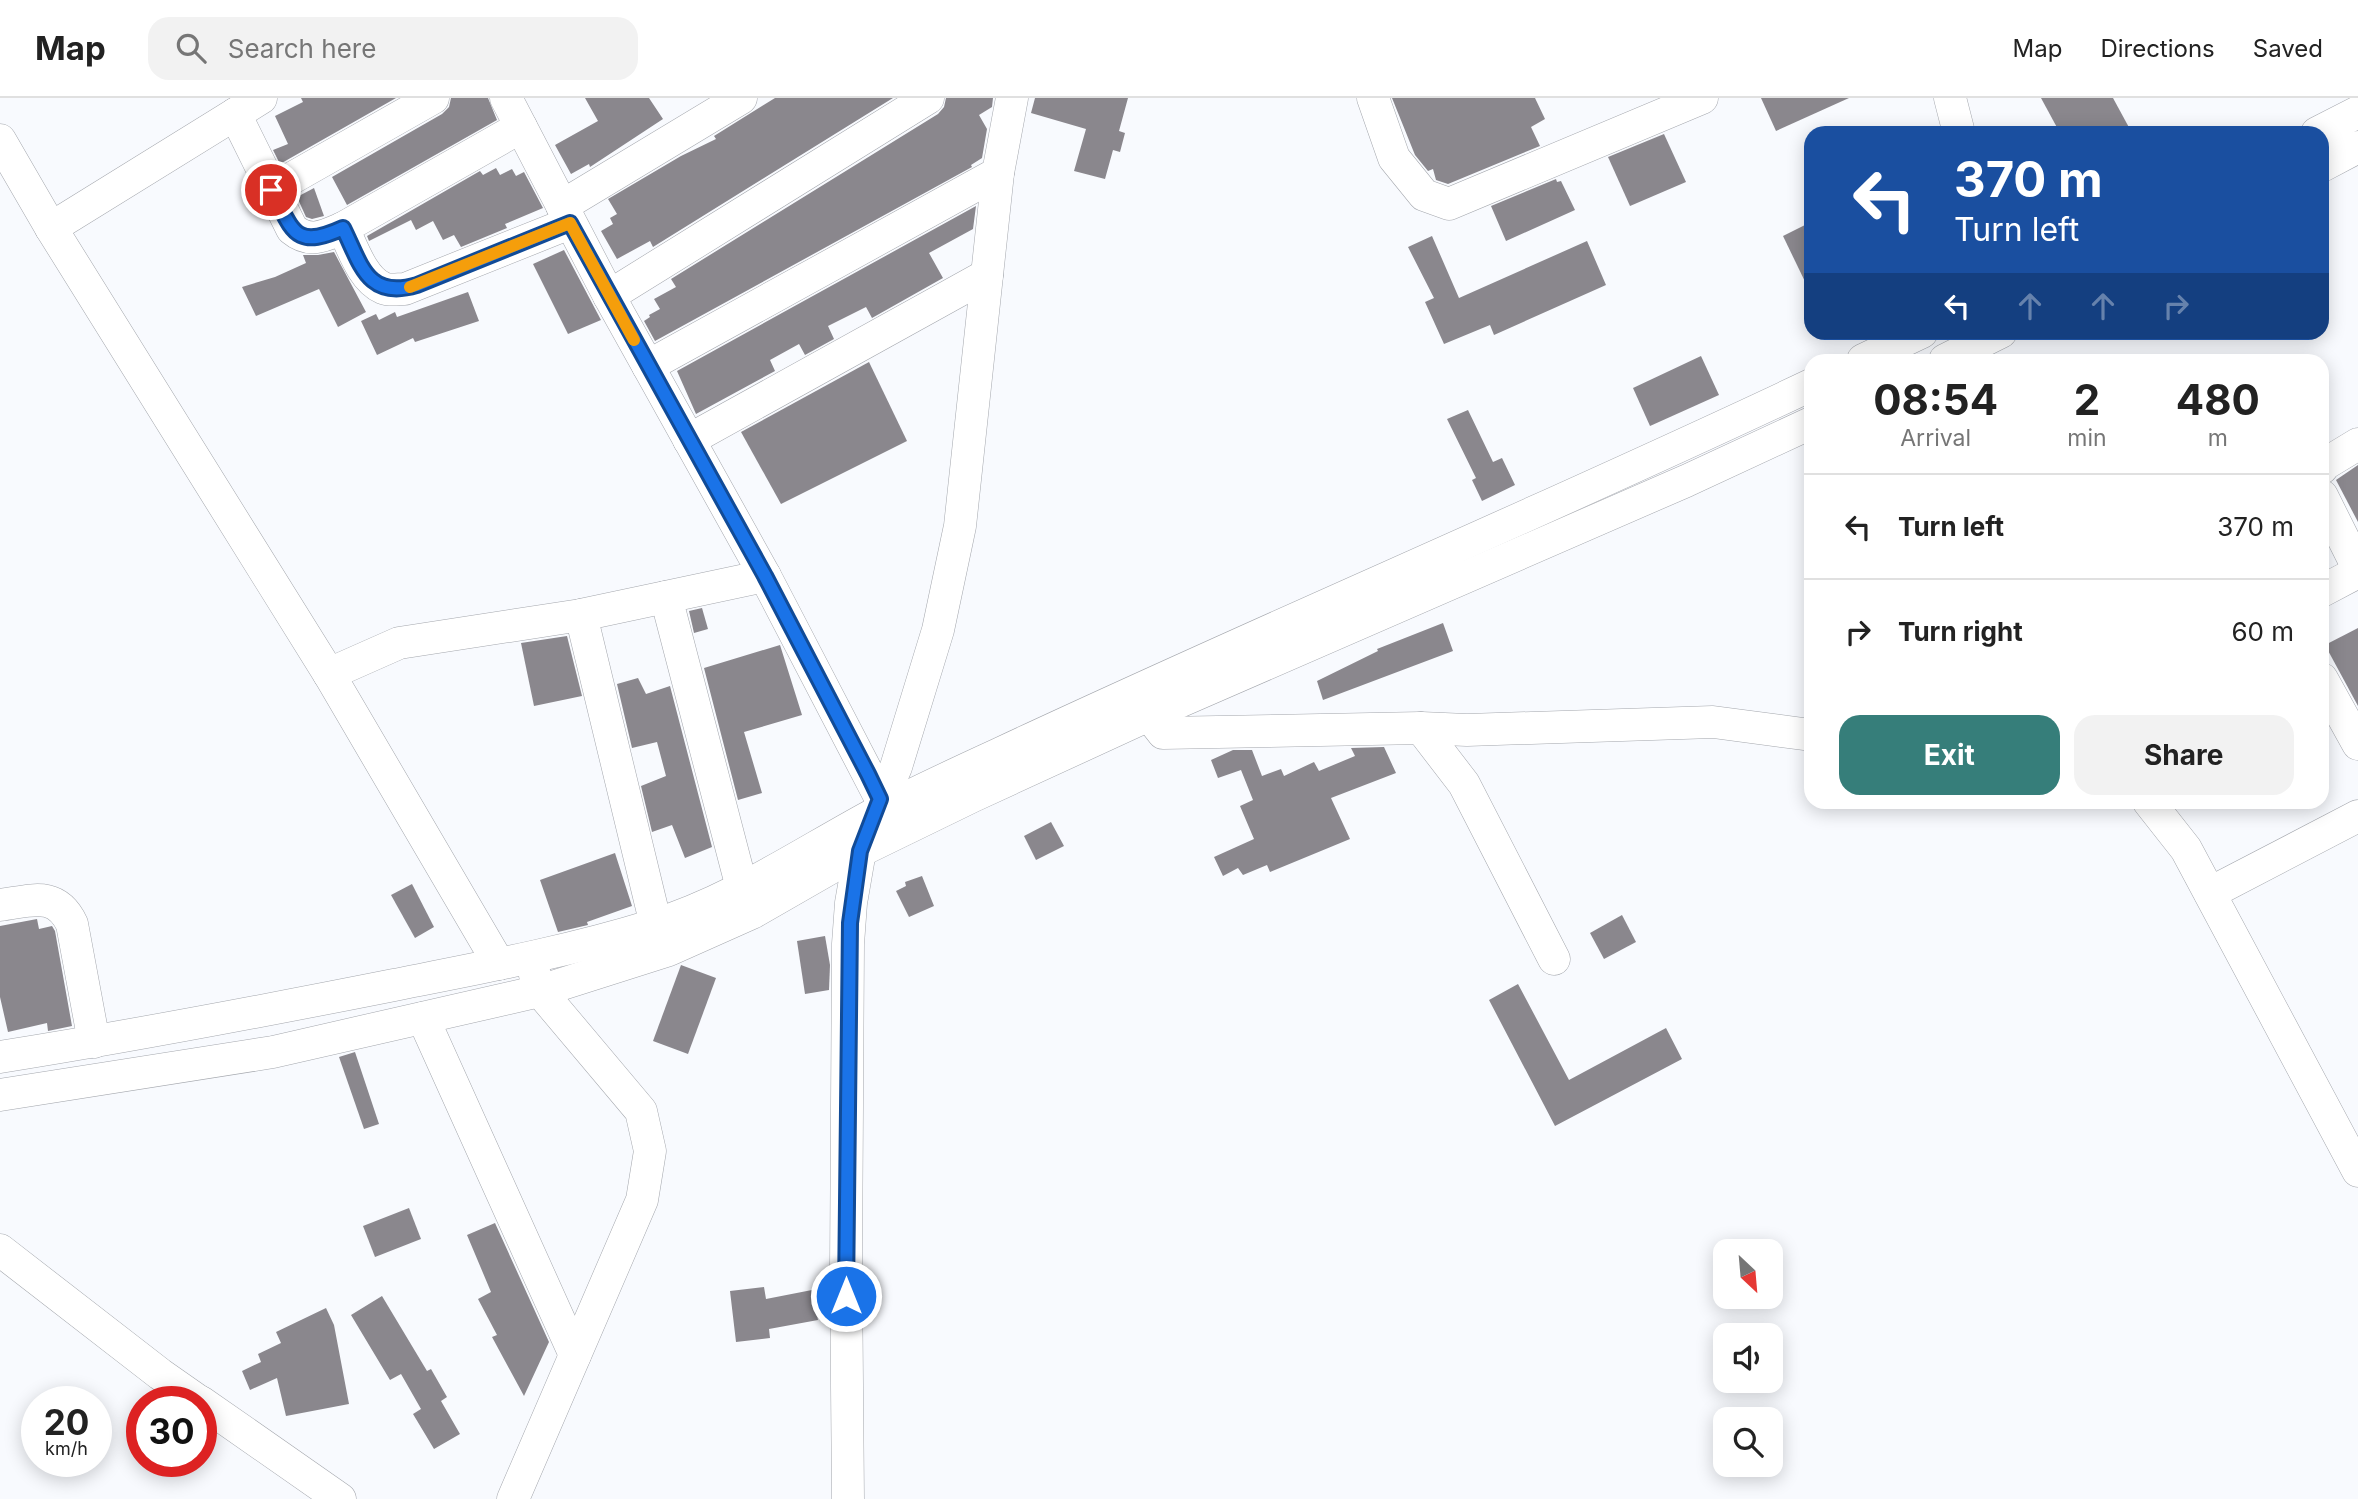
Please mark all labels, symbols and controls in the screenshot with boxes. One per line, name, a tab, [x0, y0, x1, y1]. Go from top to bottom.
search box	[148, 17, 638, 80]
text: Map	[35, 28, 106, 68]
icon: search	[172, 29, 210, 67]
text: Search here	[228, 33, 376, 64]
text: Map	[2013, 34, 2062, 63]
text: Directions	[2100, 34, 2215, 63]
text: Saved	[2253, 34, 2323, 63]
text: 370 m	[1954, 150, 2103, 209]
icon: left	[1839, 154, 1930, 245]
pin	[241, 160, 301, 220]
icon: arrive	[252, 171, 290, 209]
text: Turn left	[1954, 210, 2079, 249]
icon: left	[1938, 287, 1976, 325]
icon: ahead	[2011, 287, 2049, 325]
icon: ahead	[2084, 287, 2122, 325]
icon: right	[2157, 287, 2195, 325]
text: 08:54	[1873, 374, 1998, 425]
text: 2	[2074, 374, 2100, 425]
text: 480	[2176, 374, 2260, 425]
text: Arrival	[1900, 424, 1971, 452]
text: min	[2067, 424, 2107, 452]
text: m	[2208, 424, 2228, 452]
icon: left	[1839, 508, 1877, 546]
text: Turn left	[1898, 511, 2004, 542]
text: 370 m	[2217, 511, 2294, 542]
icon: right	[1839, 613, 1877, 651]
text: Turn right	[1898, 616, 2023, 647]
text: 60 m	[2231, 616, 2294, 647]
button: Exit	[1839, 715, 2060, 795]
button: Share	[2074, 715, 2294, 795]
north arrow	[1713, 1239, 1783, 1309]
map controls	[1713, 1239, 1783, 1477]
position arrow	[809, 1259, 883, 1333]
button: sound	[1713, 1323, 1783, 1393]
speed limit sign: 30	[126, 1386, 217, 1477]
text: 20	[44, 1401, 89, 1443]
button: search	[1713, 1407, 1783, 1477]
text: km/h	[45, 1438, 88, 1459]

